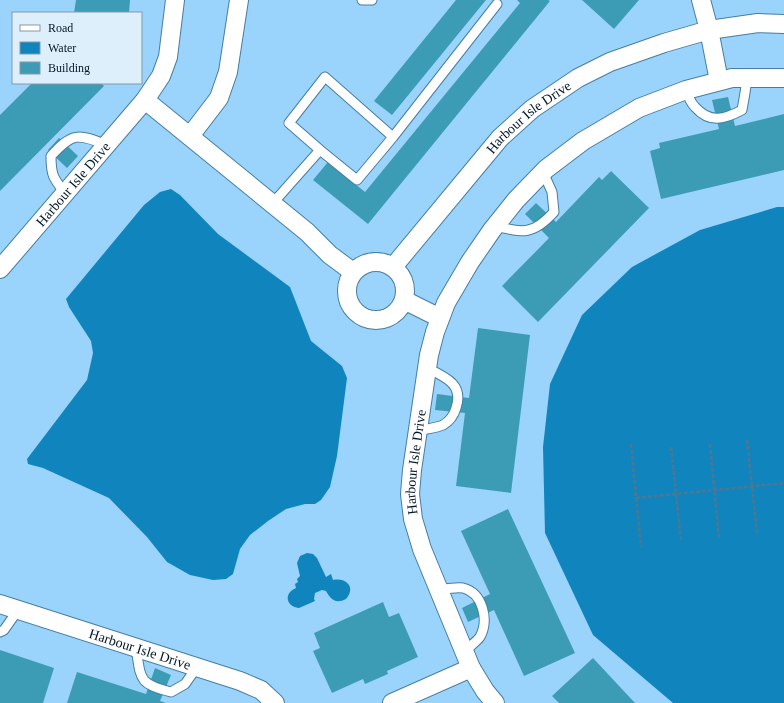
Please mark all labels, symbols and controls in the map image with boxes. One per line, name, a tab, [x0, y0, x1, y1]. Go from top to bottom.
legend	[12, 12, 142, 84]
text: Road	[48, 21, 73, 35]
text: Water	[48, 41, 76, 55]
text: Building	[48, 61, 90, 75]
street label: Harbour Isle Drive	[483, 78, 574, 156]
street label: Harbour Isle Drive	[33, 139, 113, 229]
street label: Harbour Isle Drive	[402, 408, 428, 515]
street label: Harbour Isle Drive	[87, 626, 193, 672]

